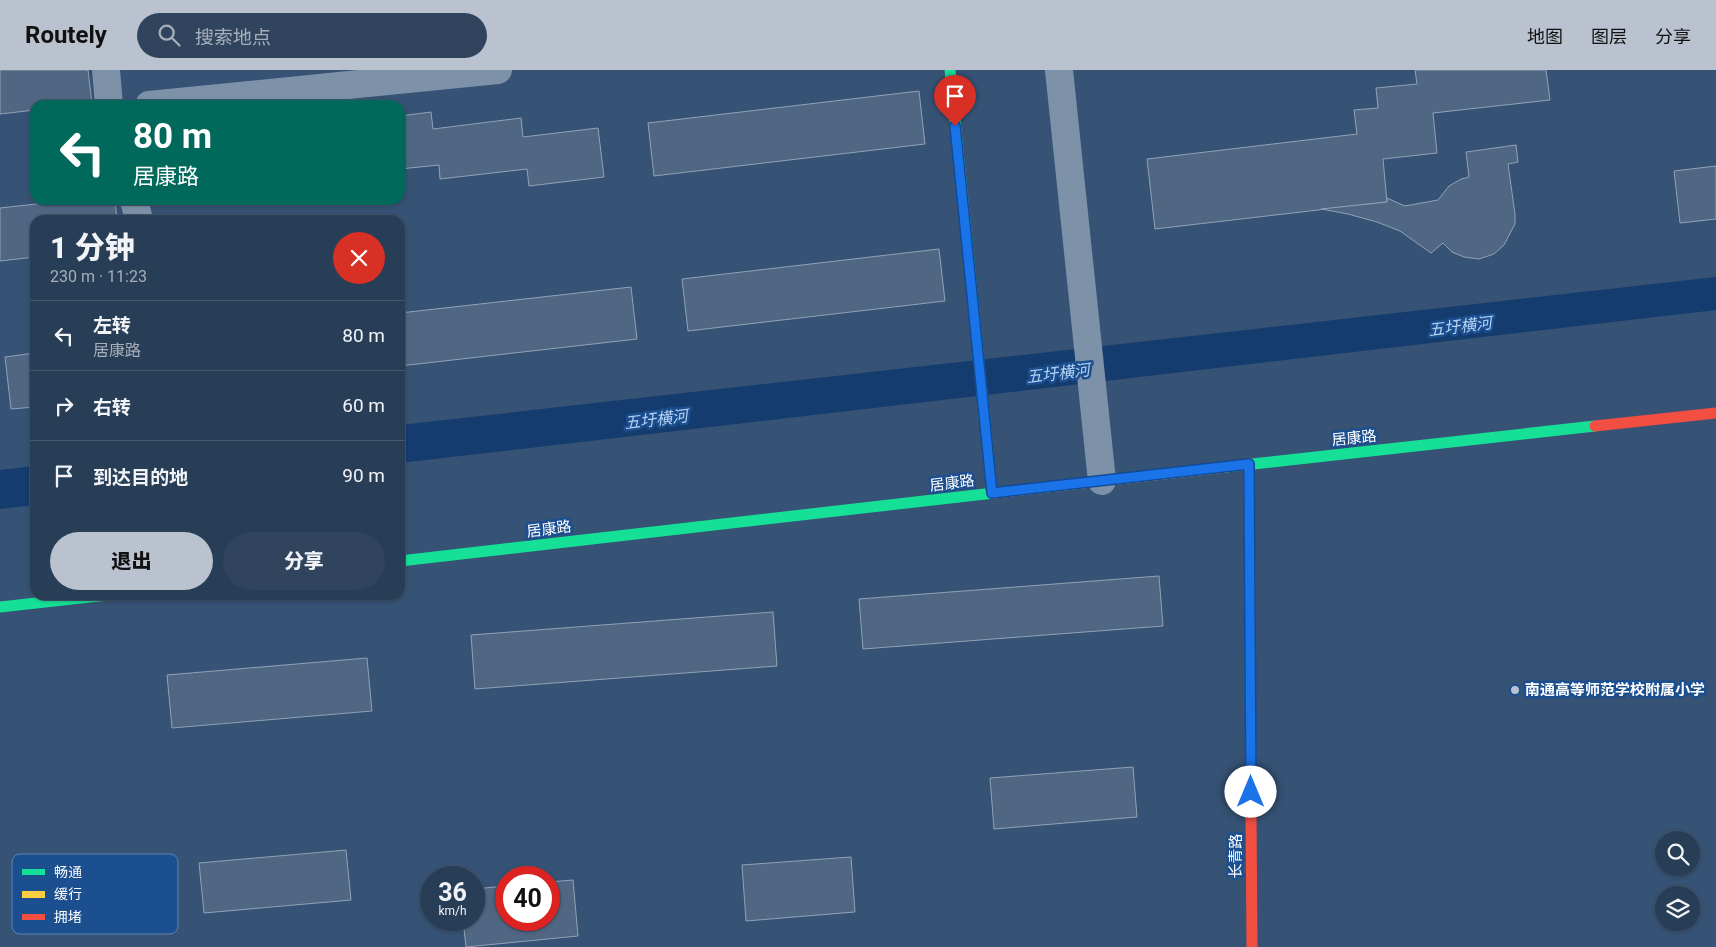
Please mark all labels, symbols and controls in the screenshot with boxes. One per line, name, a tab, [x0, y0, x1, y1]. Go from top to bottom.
search box	[137, 13, 487, 58]
text: Routely	[25, 21, 107, 49]
icon: search	[155, 21, 183, 49]
text: 搜索地点	[195, 26, 271, 49]
text: 地图	[1527, 26, 1563, 47]
text: 图层	[1591, 26, 1627, 47]
text: 分享	[1655, 26, 1691, 47]
pin	[934, 75, 976, 126]
icon: arrive	[941, 82, 969, 110]
text: 80 m	[133, 116, 212, 157]
icon: left	[50, 120, 115, 185]
text: 居康路	[133, 164, 199, 189]
text: 1 分钟	[50, 230, 135, 265]
button: close	[333, 232, 385, 284]
text: 230 m · 11:23	[50, 267, 147, 286]
water label: 五圩横河	[1427, 313, 1496, 340]
text: 左转	[93, 314, 131, 337]
icon: left	[50, 322, 78, 350]
text: 80 m	[342, 324, 385, 347]
text: 居康路	[93, 341, 141, 360]
water label: 五圩横河	[1025, 360, 1094, 387]
icon: right	[50, 392, 78, 420]
text: 60 m	[342, 394, 385, 417]
text: 右转	[93, 396, 131, 419]
water label: 五圩横河	[623, 406, 692, 433]
street label: 居康路	[1331, 427, 1377, 449]
icon: arrive	[50, 462, 78, 490]
text: 90 m	[342, 464, 385, 487]
text: 到达目的地	[93, 466, 188, 489]
street label: 居康路	[929, 471, 975, 495]
street label: 居康路	[526, 517, 572, 541]
button: 退出	[50, 532, 213, 590]
button: 分享	[223, 532, 385, 590]
place label: 南通高等师范学校附属小学	[1525, 681, 1705, 699]
marker: 南通高等师范学校附属小学	[1509, 684, 1521, 696]
position arrow	[1224, 765, 1276, 817]
map controls	[1655, 831, 1700, 931]
button: search	[1655, 831, 1700, 876]
street label: 长青路	[1227, 833, 1245, 879]
legend	[12, 854, 178, 934]
text: 畅通	[54, 864, 82, 880]
speed limit sign: 40	[495, 866, 560, 931]
text: 36	[438, 878, 467, 907]
text: 缓行	[54, 886, 82, 902]
button: layers	[1655, 886, 1700, 931]
text: km/h	[438, 904, 467, 918]
text: 拥堵	[54, 909, 82, 925]

